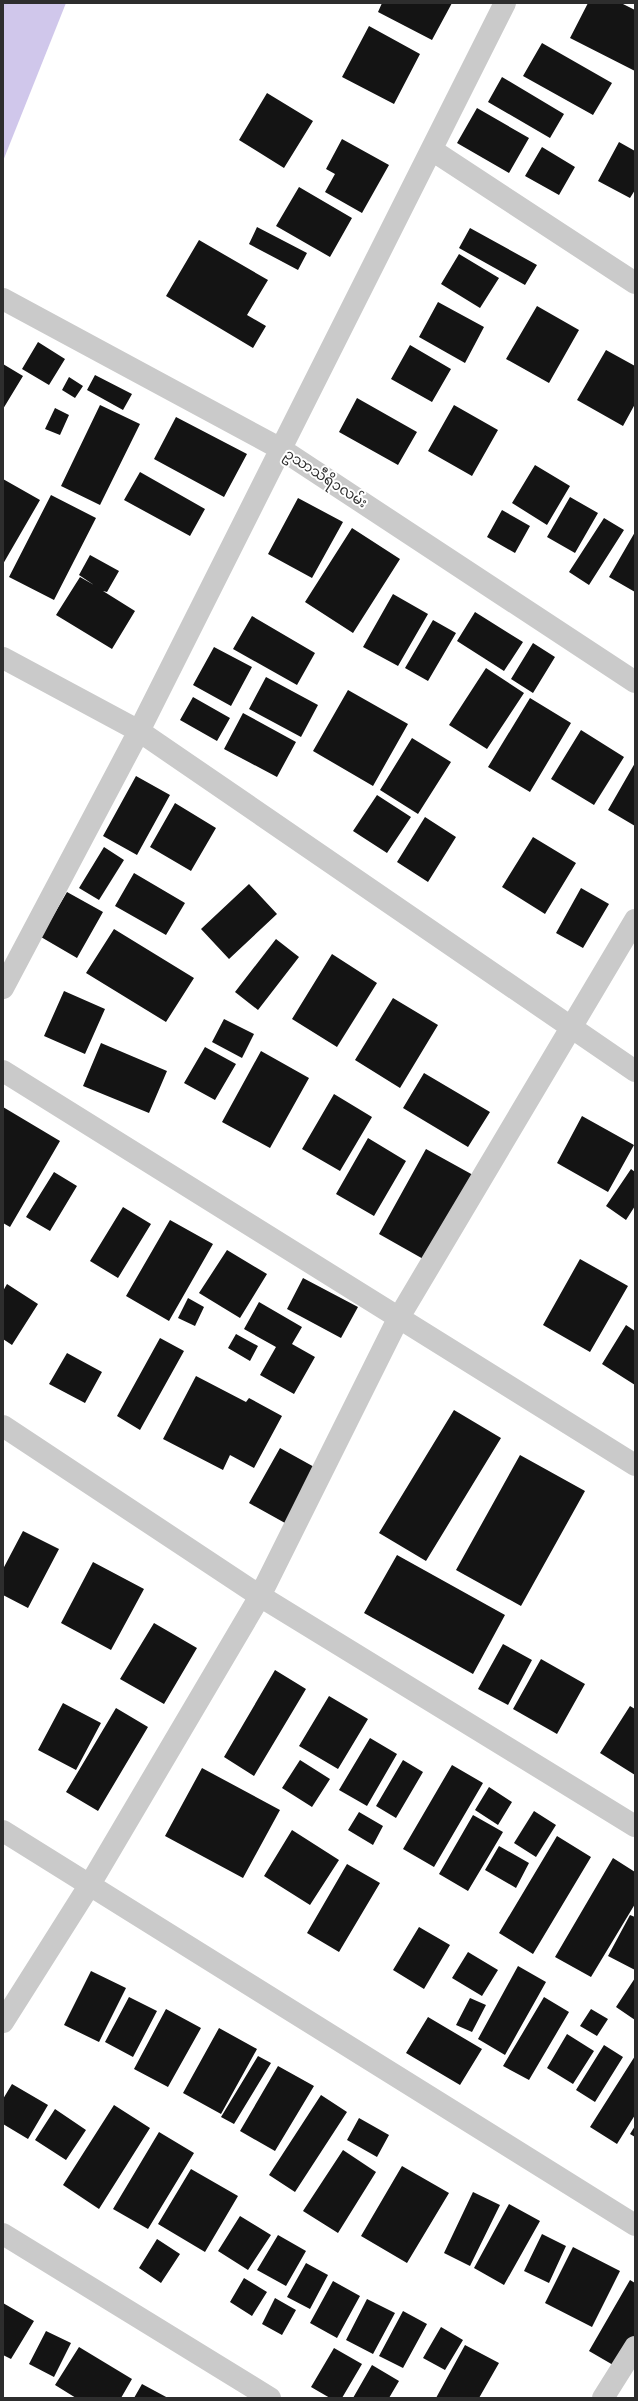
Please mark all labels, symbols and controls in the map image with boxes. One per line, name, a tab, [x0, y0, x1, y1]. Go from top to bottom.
street label: ဥသာသီရိ၁လမ်း	[279, 444, 372, 514]

